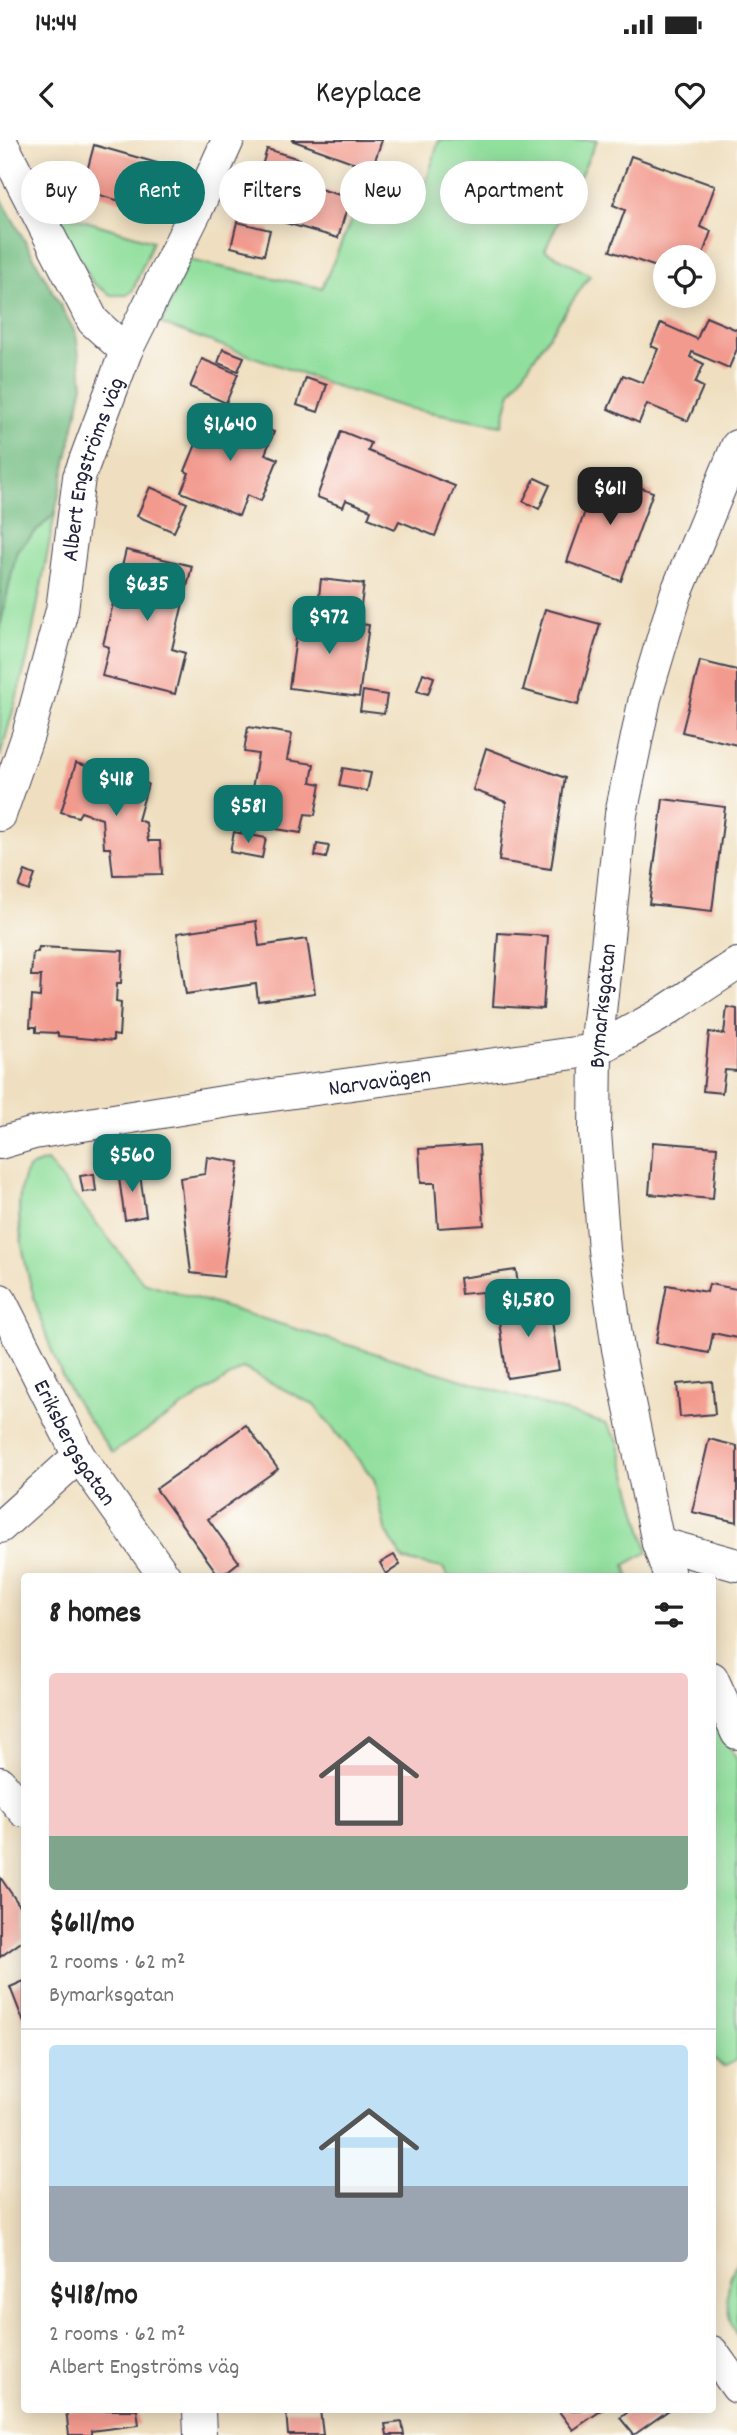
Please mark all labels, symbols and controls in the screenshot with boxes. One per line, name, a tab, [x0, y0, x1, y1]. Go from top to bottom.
text: 14:44	[35, 6, 77, 43]
text: Keyplace	[315, 72, 422, 118]
icon: back	[28, 76, 66, 114]
icon: heart	[671, 76, 709, 114]
chip: Buy	[21, 161, 100, 224]
chip: Rent	[114, 161, 205, 224]
chip: Filters	[219, 161, 326, 224]
chip: New	[340, 161, 426, 224]
chip: Apartment	[440, 161, 588, 224]
map controls	[653, 245, 716, 308]
button: locate	[653, 245, 716, 308]
street label: Albert Engströms väg	[55, 373, 135, 564]
pin: $1,640	[173, 404, 287, 463]
text: $1,640	[203, 409, 257, 442]
pin: $611	[569, 468, 651, 527]
text: $611	[593, 473, 627, 506]
pin: $635	[106, 564, 188, 623]
text: $635	[125, 569, 169, 602]
pin: $972	[288, 596, 370, 656]
text: $972	[308, 602, 350, 635]
pin: $418	[75, 758, 157, 818]
text: $418	[98, 764, 134, 797]
pin: $581	[207, 786, 289, 845]
text: $581	[230, 791, 266, 824]
street label: Bymarksgatan	[583, 942, 627, 1068]
street label: Narvavägen	[327, 1060, 433, 1107]
pin: $560	[91, 1135, 173, 1194]
text: $560	[109, 1140, 155, 1173]
pin: $1,580	[471, 1280, 585, 1339]
text: $1,580	[501, 1285, 555, 1318]
street label: Eriksbergsgatan	[23, 1375, 123, 1514]
text: 8 homes	[49, 1594, 141, 1637]
icon: filters	[650, 1596, 688, 1634]
icon: home	[306, 1718, 432, 1844]
text: $611/mo	[49, 1904, 135, 1947]
text: 2 rooms · 62 m²	[49, 1947, 185, 1980]
text: Bymarksgatan	[49, 1980, 174, 2013]
icon: home	[306, 2090, 432, 2216]
text: $418/mo	[49, 2276, 138, 2319]
text: 2 rooms · 62 m²	[49, 2319, 185, 2352]
text: Albert Engströms väg	[49, 2352, 239, 2385]

